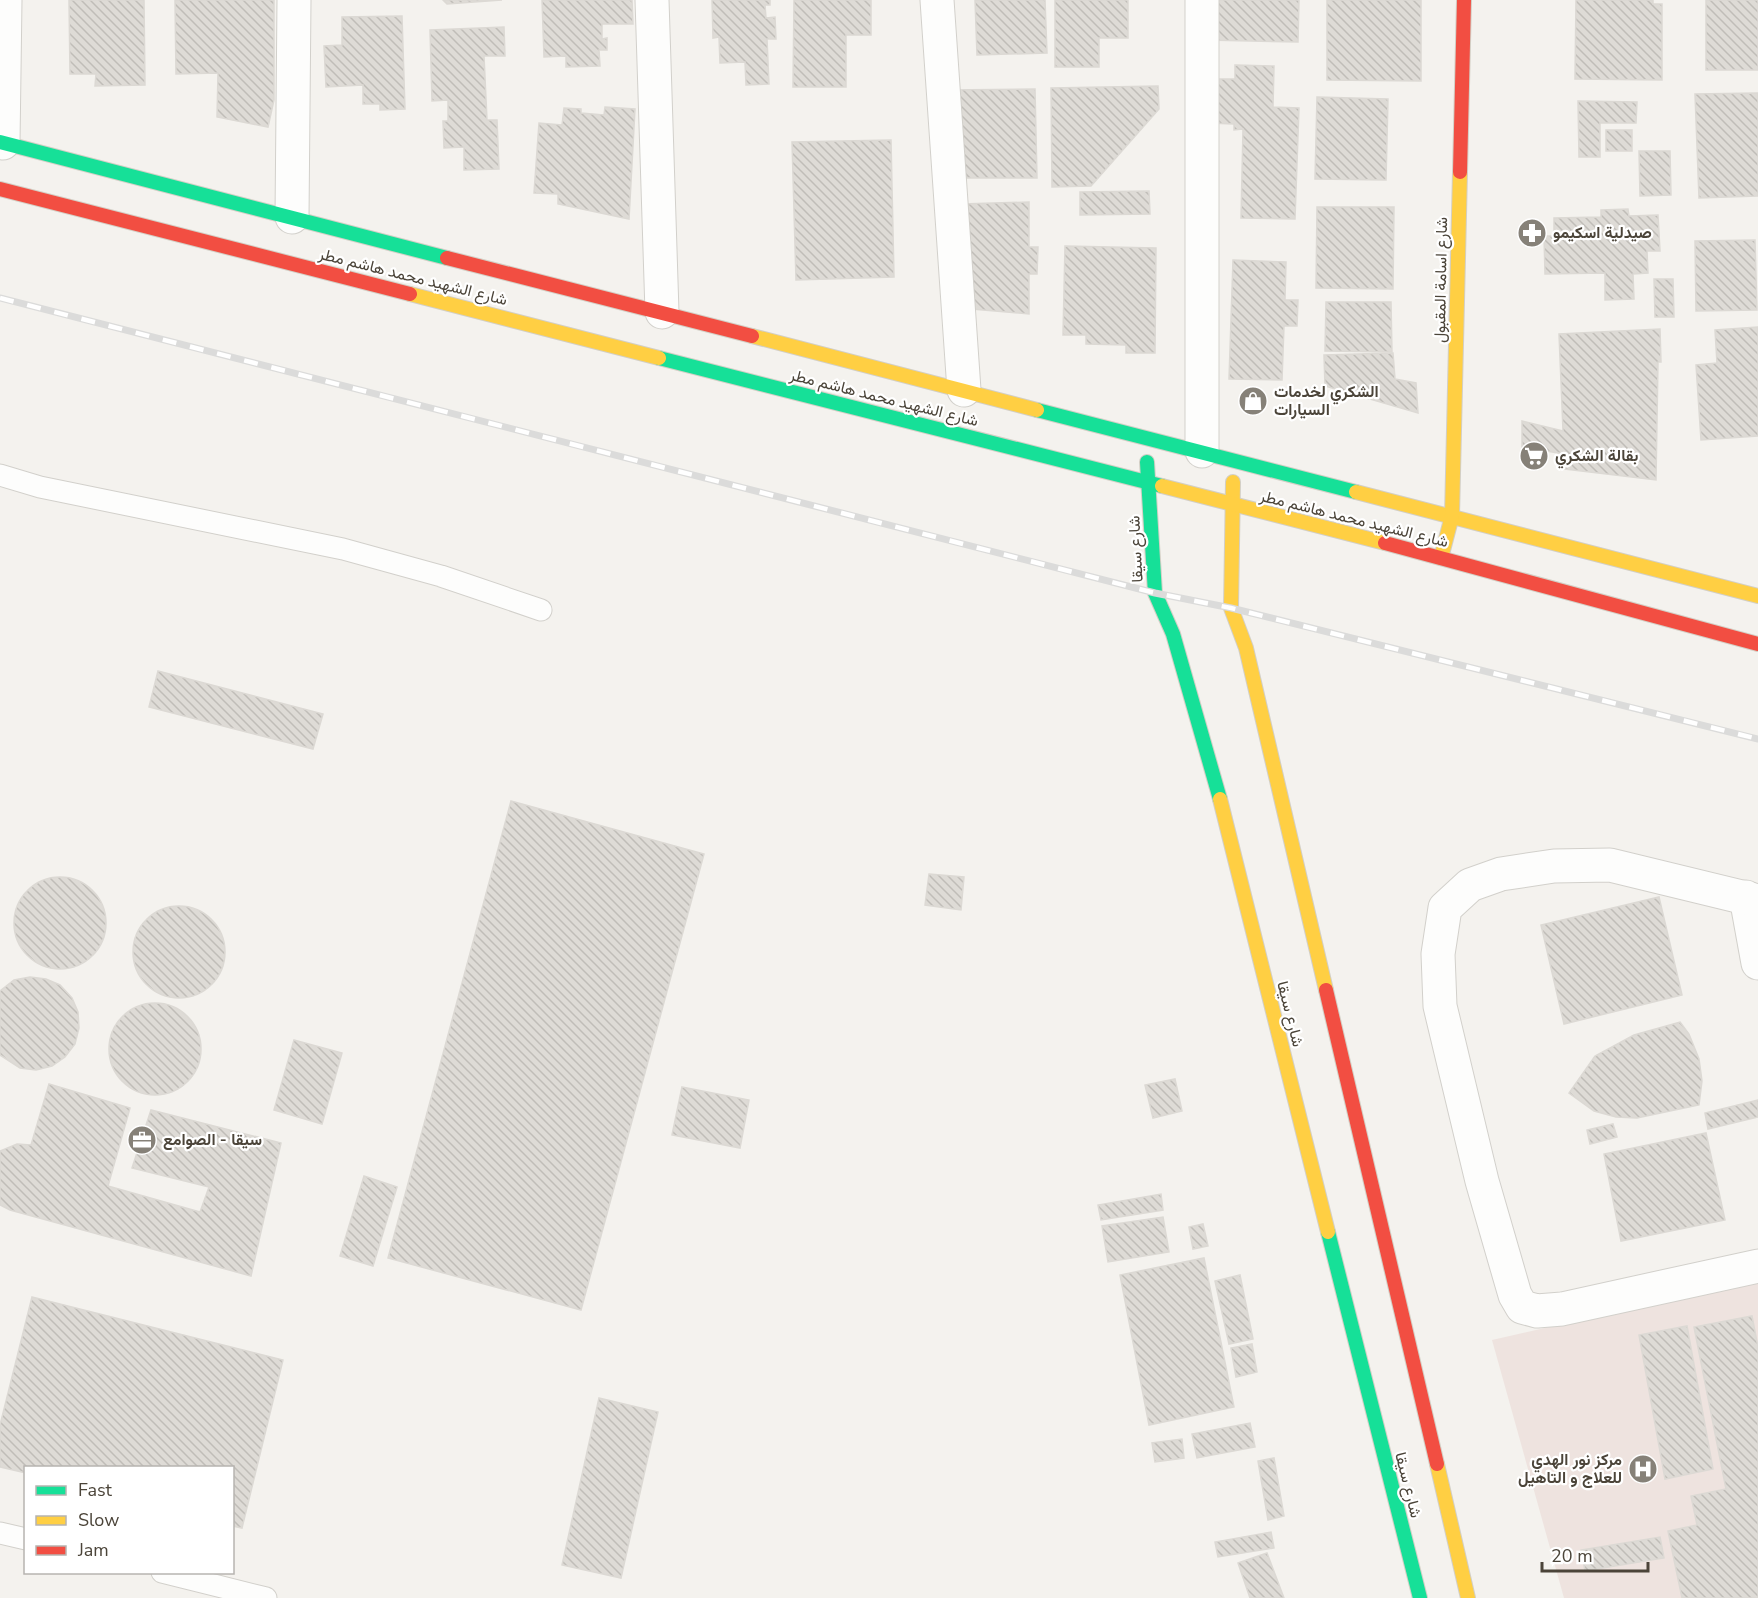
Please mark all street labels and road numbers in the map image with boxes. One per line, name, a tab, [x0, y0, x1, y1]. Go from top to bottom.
street label: شارع اسامة المقبول	[1429, 217, 1453, 343]
street label: شارع الشهيد محمد هاشم مطر	[316, 243, 510, 311]
street label: شارع الشهيد محمد هاشم مطر	[787, 364, 981, 432]
street label: شارع الشهيد محمد هاشم مطر	[1257, 485, 1451, 553]
street label: شارع سيقا	[1123, 515, 1149, 583]
street label: شارع سيقا	[1271, 979, 1309, 1049]
street label: شارع سيقا	[1389, 1450, 1427, 1520]

